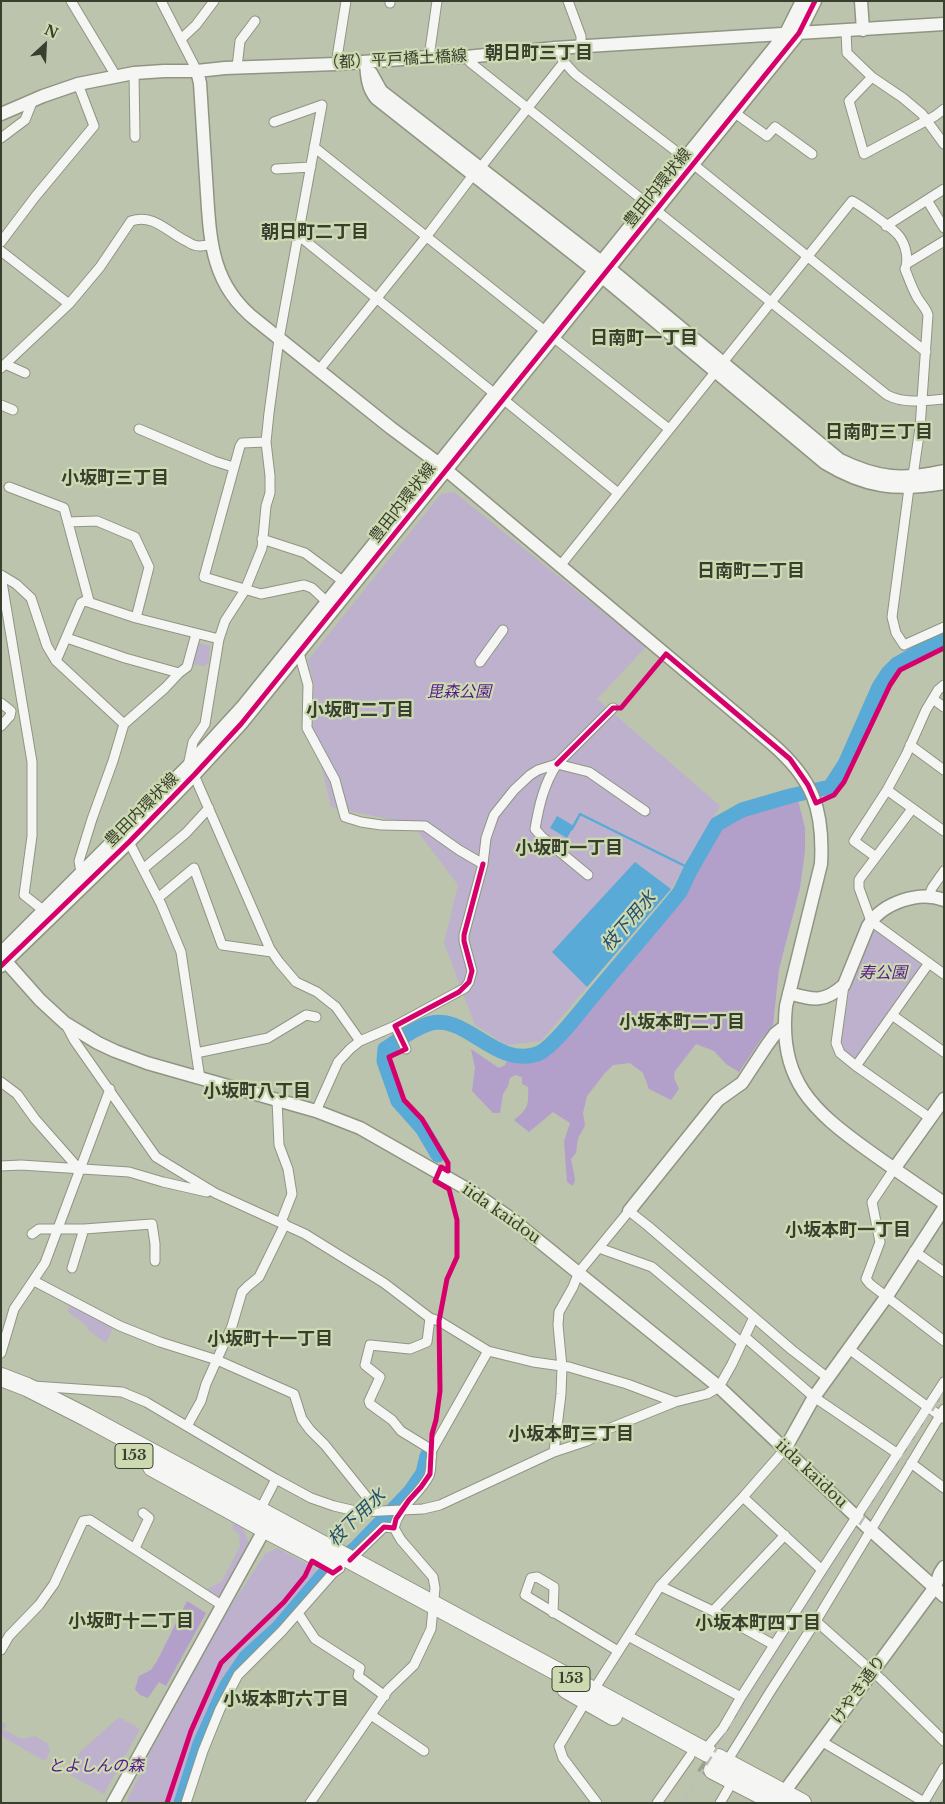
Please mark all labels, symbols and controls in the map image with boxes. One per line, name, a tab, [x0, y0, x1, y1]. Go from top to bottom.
north arrow	[20, 20, 70, 70]
text: N	[42, 20, 61, 42]
district label: 朝日町三丁目	[485, 43, 593, 65]
street label: （都）平戸橋土橋線	[323, 47, 467, 73]
street label: 豊田内環状線	[620, 145, 696, 231]
district label: 朝日町二丁目	[261, 222, 369, 244]
district label: 日南町一丁目	[590, 328, 698, 350]
district label: 日南町三丁目	[825, 422, 933, 444]
street label: 豊田内環状線	[366, 459, 440, 547]
district label: 小坂町三丁目	[61, 468, 169, 490]
district label: 日南町二丁目	[697, 561, 805, 583]
park label: 毘森公園	[427, 682, 491, 702]
district label: 小坂町二丁目	[306, 700, 414, 722]
street label: 豊田内環状線	[101, 769, 183, 851]
district label: 小坂町一丁目	[515, 838, 623, 860]
water label: 枝下用水	[597, 888, 661, 956]
park label: 寿公園	[859, 963, 907, 983]
district label: 小坂本町二丁目	[619, 1012, 745, 1034]
district label: 小坂町八丁目	[203, 1081, 311, 1103]
street label: iida kaidou	[458, 1180, 544, 1248]
district label: 小坂本町一丁目	[785, 1220, 911, 1242]
district label: 小坂町十一丁目	[207, 1329, 333, 1351]
district label: 小坂本町三丁目	[508, 1424, 634, 1446]
street label: iida kaidou	[771, 1436, 851, 1512]
road number: 153	[115, 1444, 153, 1468]
water label: 枝下用水	[324, 1485, 390, 1551]
district label: 小坂町十二丁目	[68, 1611, 194, 1633]
district label: 小坂本町四丁目	[695, 1613, 821, 1635]
street label: けやき通り	[828, 1652, 890, 1728]
road number: 153	[552, 1666, 590, 1692]
district label: 小坂本町六丁目	[223, 1689, 349, 1711]
park label: とよしんの森	[48, 1756, 144, 1776]

